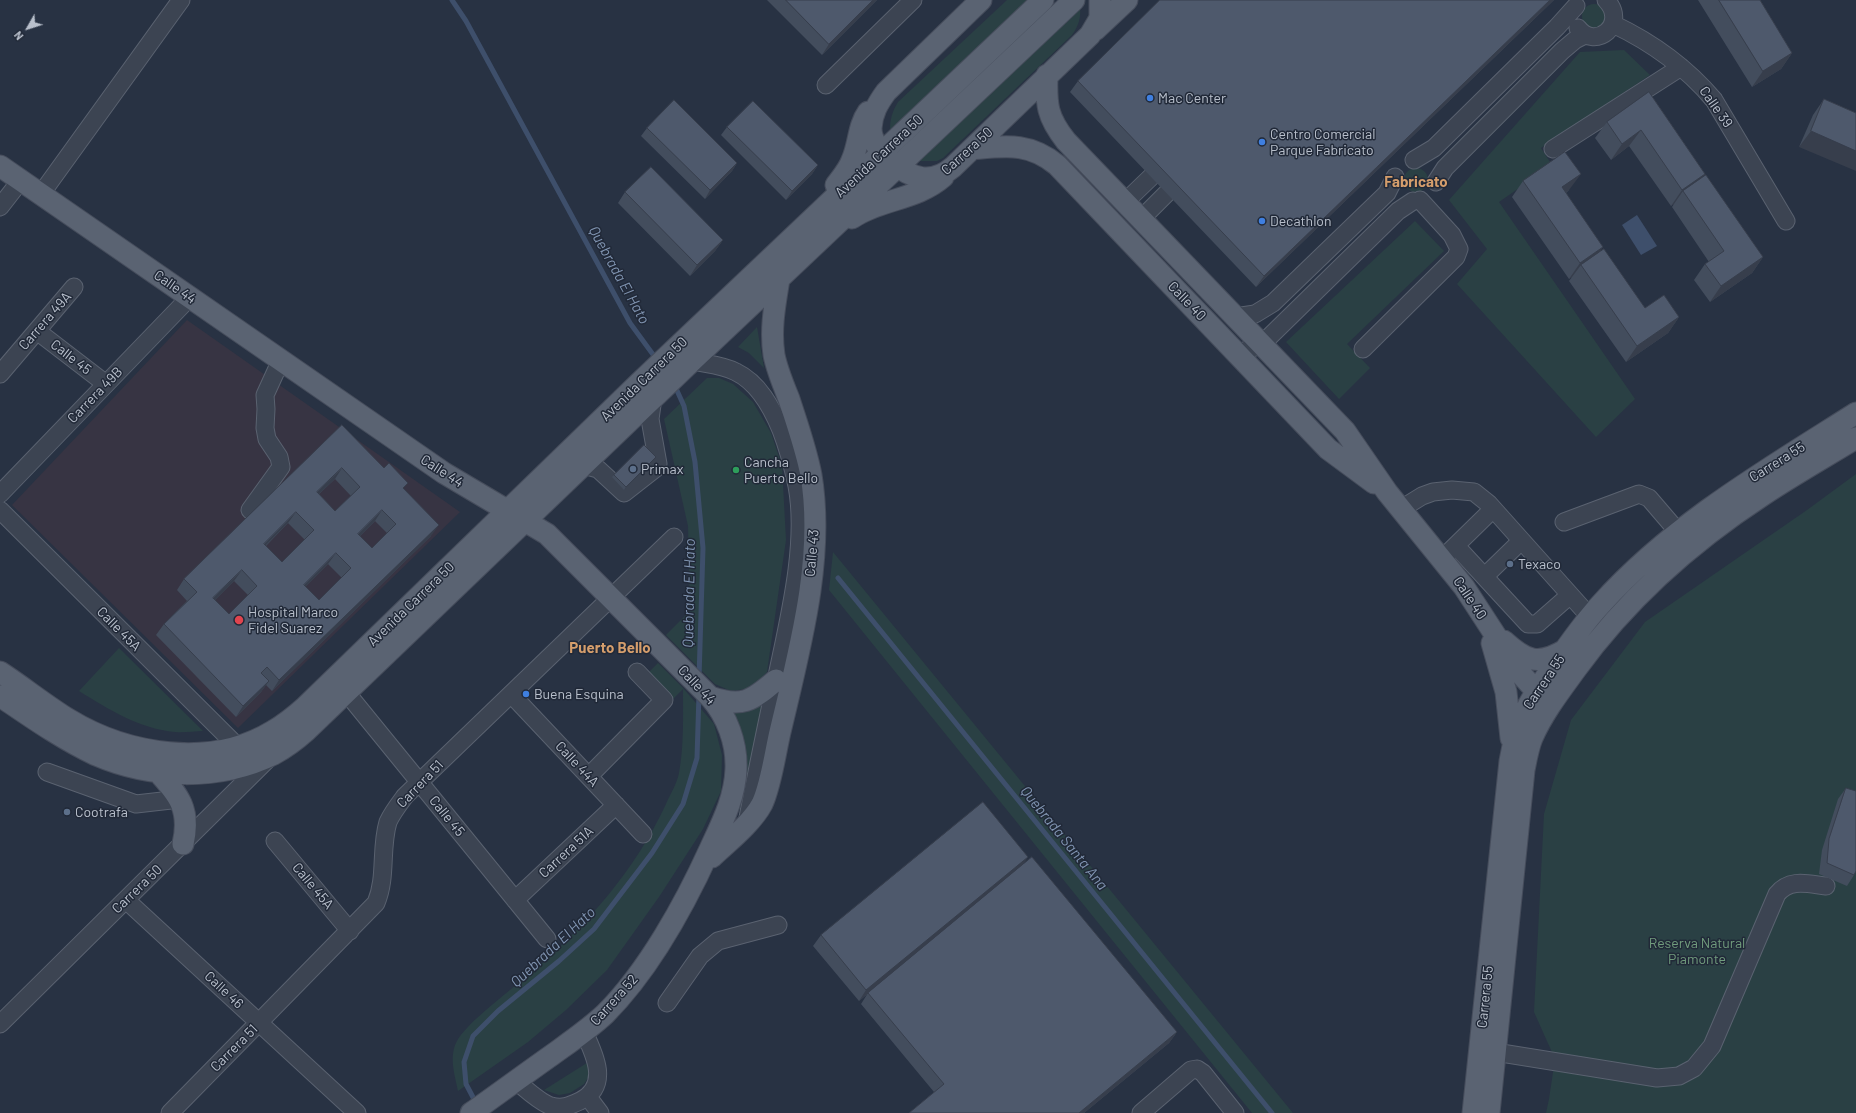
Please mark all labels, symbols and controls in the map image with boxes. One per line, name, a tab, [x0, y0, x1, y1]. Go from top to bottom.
north arrow	[8, 8, 48, 48]
text: N	[11, 29, 26, 43]
street label: Calle 39	[1696, 83, 1736, 131]
place label: Mac Center	[1158, 90, 1226, 106]
marker: Mac Center	[1145, 93, 1155, 103]
street label: Avenida Carrera 50	[832, 111, 926, 201]
street label: Carrera 50	[938, 124, 996, 178]
place label: Centro Comercial Parque Fabricato	[1270, 126, 1375, 158]
marker: Centro Comercial Parque Fabricato	[1257, 137, 1267, 147]
district label: Fabricato	[1384, 173, 1448, 191]
place label: Decathlon	[1270, 213, 1332, 229]
marker: Decathlon	[1257, 216, 1267, 226]
water label: Quebrada El Hato	[585, 223, 653, 327]
street label: Calle 44	[151, 266, 199, 308]
street label: Calle 40	[1164, 278, 1210, 324]
street label: Carrera 49A	[15, 288, 75, 354]
street label: Avenida Carrera 50	[597, 333, 691, 425]
street label: Calle 45	[47, 336, 95, 378]
street label: Carrera 49B	[64, 363, 126, 427]
street label: Carrera 55	[1746, 438, 1808, 486]
street label: Calle 44	[417, 451, 467, 491]
place label: Cancha Puerto Bello	[744, 454, 818, 486]
place label: Primax	[641, 461, 683, 477]
marker: Primax	[628, 464, 638, 474]
marker: Cancha Puerto Bello	[731, 465, 741, 475]
street label: Calle 43	[802, 529, 822, 577]
water label: Quebrada El Hato	[679, 538, 699, 648]
place label: Texaco	[1518, 556, 1561, 572]
street label: Avenida Carrera 50	[364, 558, 458, 650]
marker: Texaco	[1505, 559, 1515, 569]
street label: Calle 40	[1450, 573, 1490, 623]
street label: Calle 45A	[93, 603, 145, 655]
place label: Hospital Marco Fidel Suarez	[248, 604, 338, 636]
marker: Hospital Marco Fidel Suarez	[233, 614, 245, 626]
district label: Puerto Bello	[569, 639, 651, 657]
street label: Carrera 55	[1520, 651, 1568, 713]
street label: Calle 44	[675, 662, 719, 708]
place label: Buena Esquina	[534, 686, 624, 702]
marker: Buena Esquina	[521, 689, 531, 699]
street label: Calle 44A	[552, 738, 602, 790]
street label: Carrera 51	[393, 757, 447, 811]
water label: Quebrada Santa Ana	[1017, 782, 1111, 894]
street label: Calle 45	[426, 792, 468, 840]
place label: Cootrafa	[75, 804, 128, 820]
marker: Cootrafa	[62, 807, 72, 817]
street label: Carrera 51A	[535, 823, 597, 881]
street label: Calle 45A	[289, 859, 337, 913]
street label: Carrera 50	[108, 861, 166, 917]
water label: Quebrada El Hato	[507, 903, 599, 991]
park label: Reserva Natural Piamonte	[1649, 935, 1745, 968]
street label: Carrera 55	[1473, 965, 1497, 1029]
street label: Calle 46	[201, 968, 247, 1012]
street label: Carrera 52	[587, 971, 641, 1029]
street label: Carrera 51	[207, 1021, 261, 1075]

